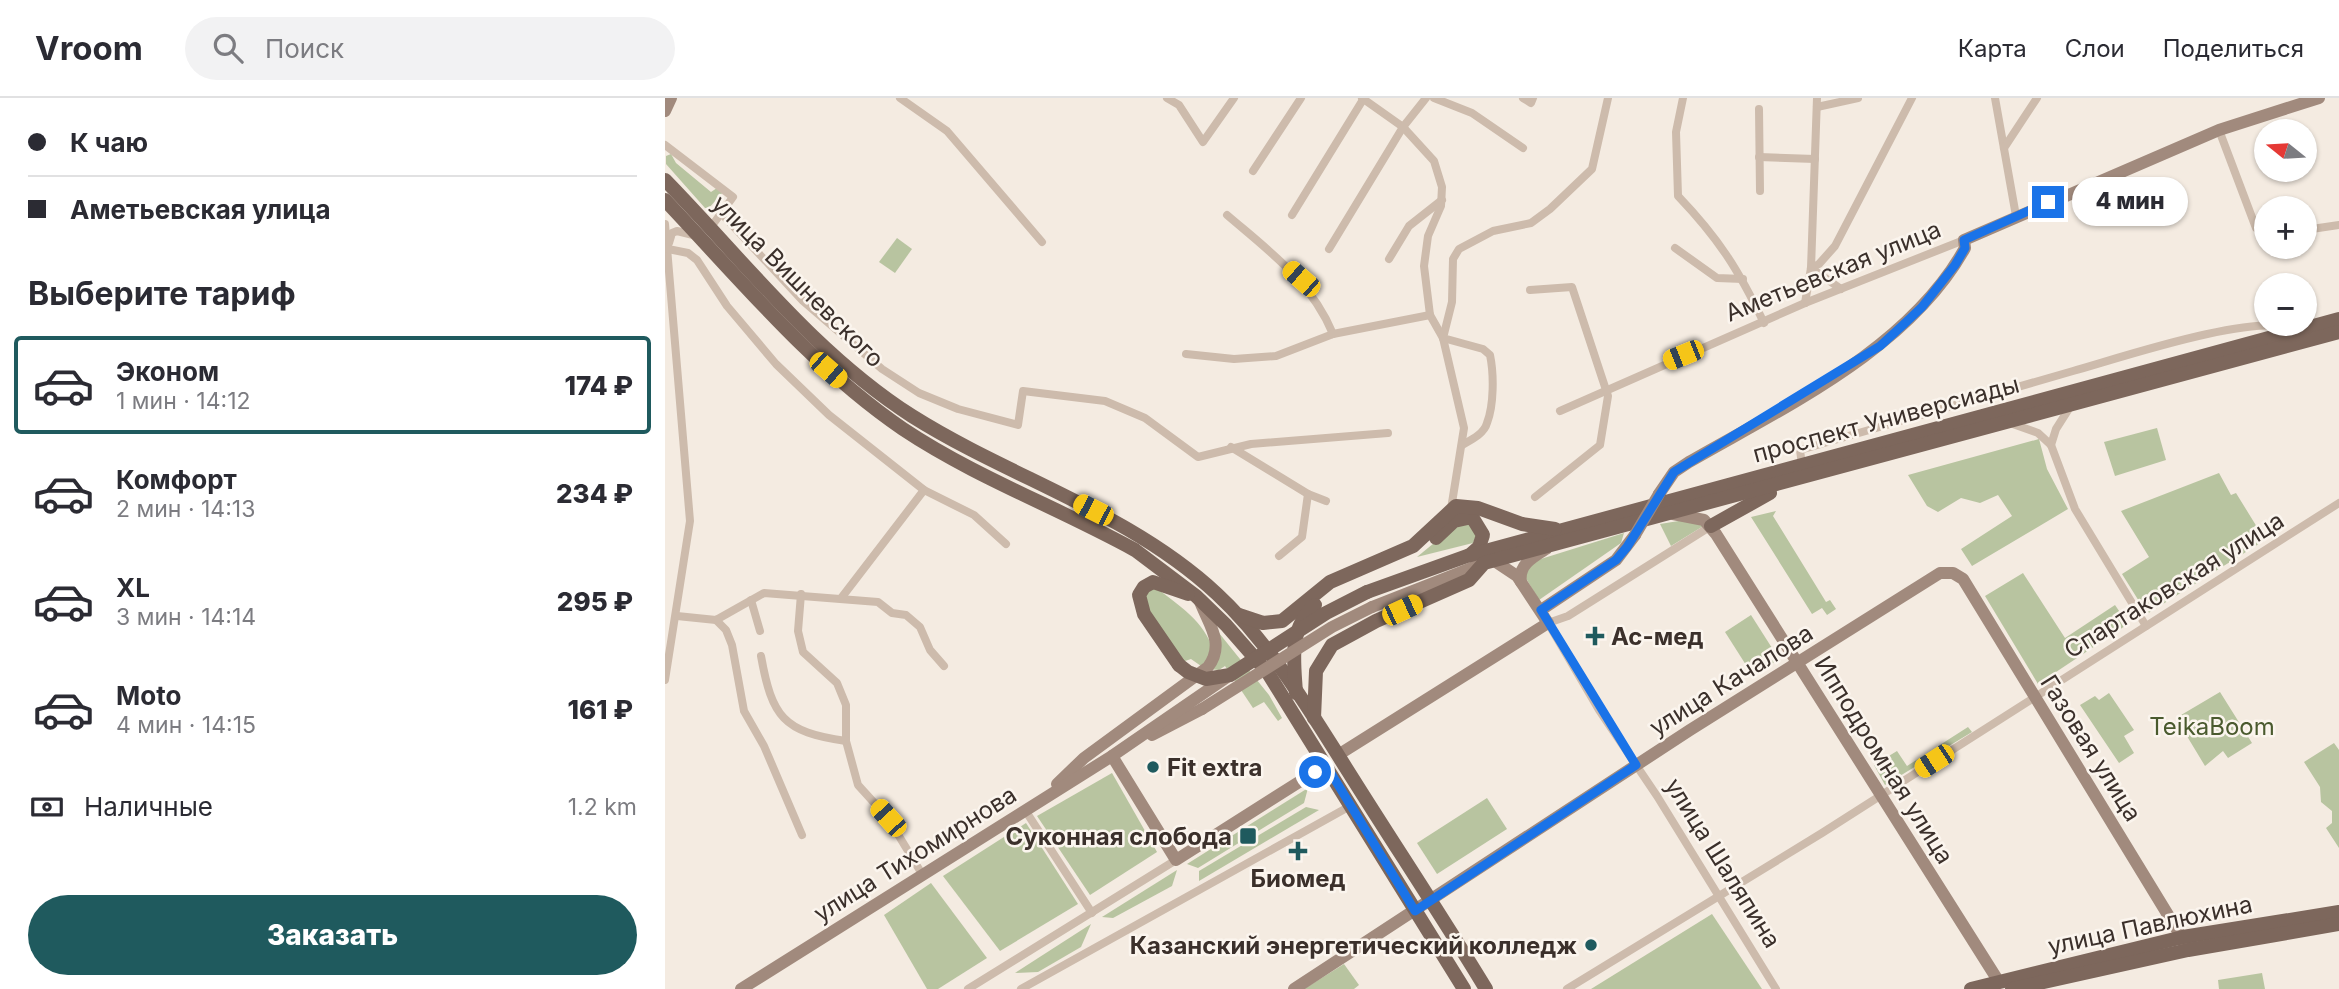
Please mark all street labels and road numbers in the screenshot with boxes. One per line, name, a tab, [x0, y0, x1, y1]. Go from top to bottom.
street label: улица Вишневского	[706, 189, 890, 373]
street label: Аметьевская улица	[1721, 214, 1945, 328]
street label: проспект Универсиады	[1750, 369, 2022, 469]
street label: Спартаковская улица	[2059, 506, 2289, 664]
street label: улица Качалова	[1644, 618, 1818, 742]
street label: Ипподромная улица	[1808, 651, 1960, 869]
street label: Газовая улица	[2034, 669, 2148, 827]
street label: улица Шаляпина	[1659, 773, 1787, 953]
street label: улица Тихомирнова	[808, 780, 1022, 928]
street label: улица Павлюхина	[2045, 889, 2255, 961]

